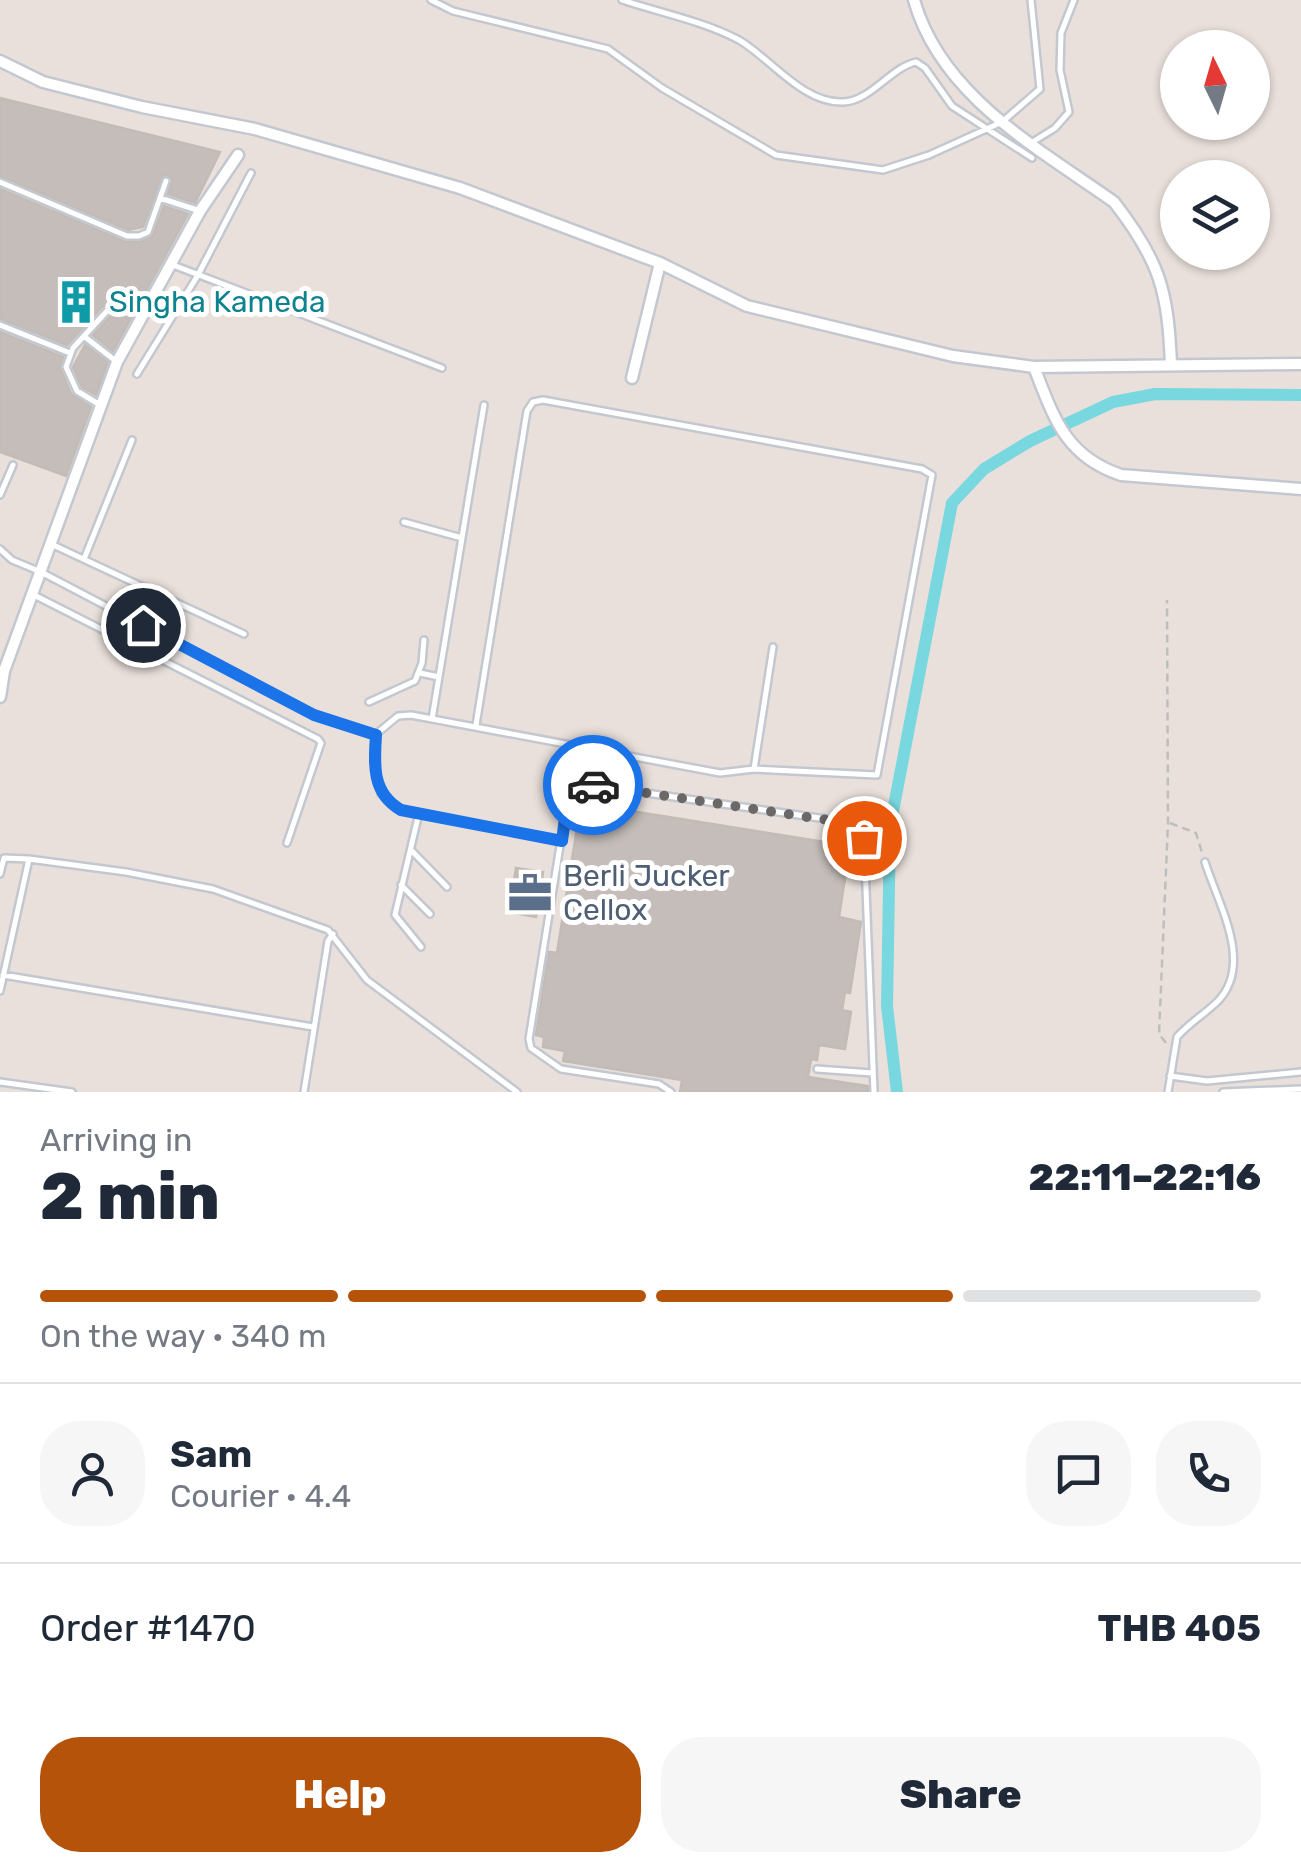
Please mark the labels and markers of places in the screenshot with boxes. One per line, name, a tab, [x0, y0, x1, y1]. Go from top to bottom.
building icon: Singha Kameda	[52, 278, 100, 326]
place label: Singha Kameda	[109, 284, 325, 320]
pin	[101, 583, 186, 668]
pin	[822, 796, 907, 881]
place label: Berli Jucker Cellox	[563, 858, 730, 928]
office icon: Berli Jucker Cellox	[506, 869, 554, 917]

